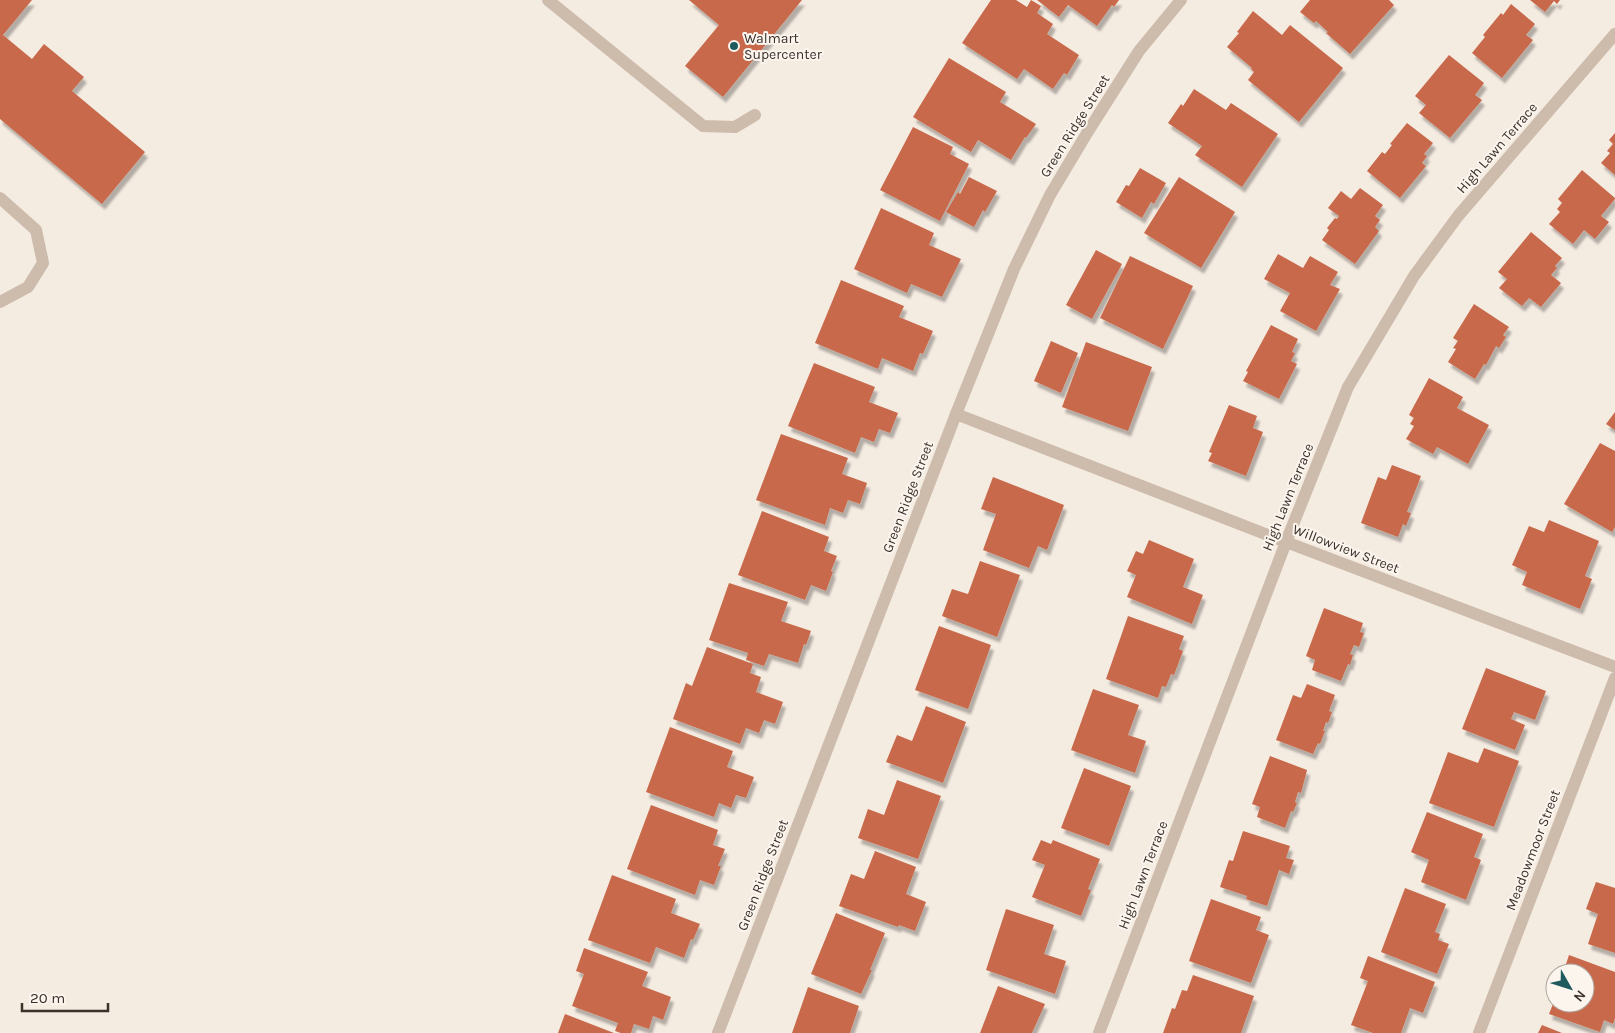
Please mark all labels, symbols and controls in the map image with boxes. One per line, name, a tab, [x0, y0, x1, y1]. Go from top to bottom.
place label: Walmart Supercenter	[744, 30, 823, 63]
marker: Walmart Supercenter	[728, 40, 740, 52]
street label: Green Ridge Street	[1036, 71, 1114, 181]
street label: High Lawn Terrace	[1453, 99, 1541, 197]
street label: Green Ridge Street	[879, 439, 937, 555]
street label: High Lawn Terrace	[1259, 441, 1317, 553]
street label: Willowview Street	[1290, 521, 1402, 577]
street label: Meadowmoor Street	[1502, 787, 1564, 913]
street label: Green Ridge Street	[734, 817, 792, 933]
street label: High Lawn Terrace	[1115, 818, 1171, 932]
north arrow	[1545, 963, 1595, 1013]
scale bar	[22, 980, 109, 1012]
text: N	[1570, 987, 1589, 1005]
text: 20 m	[30, 989, 65, 1007]

